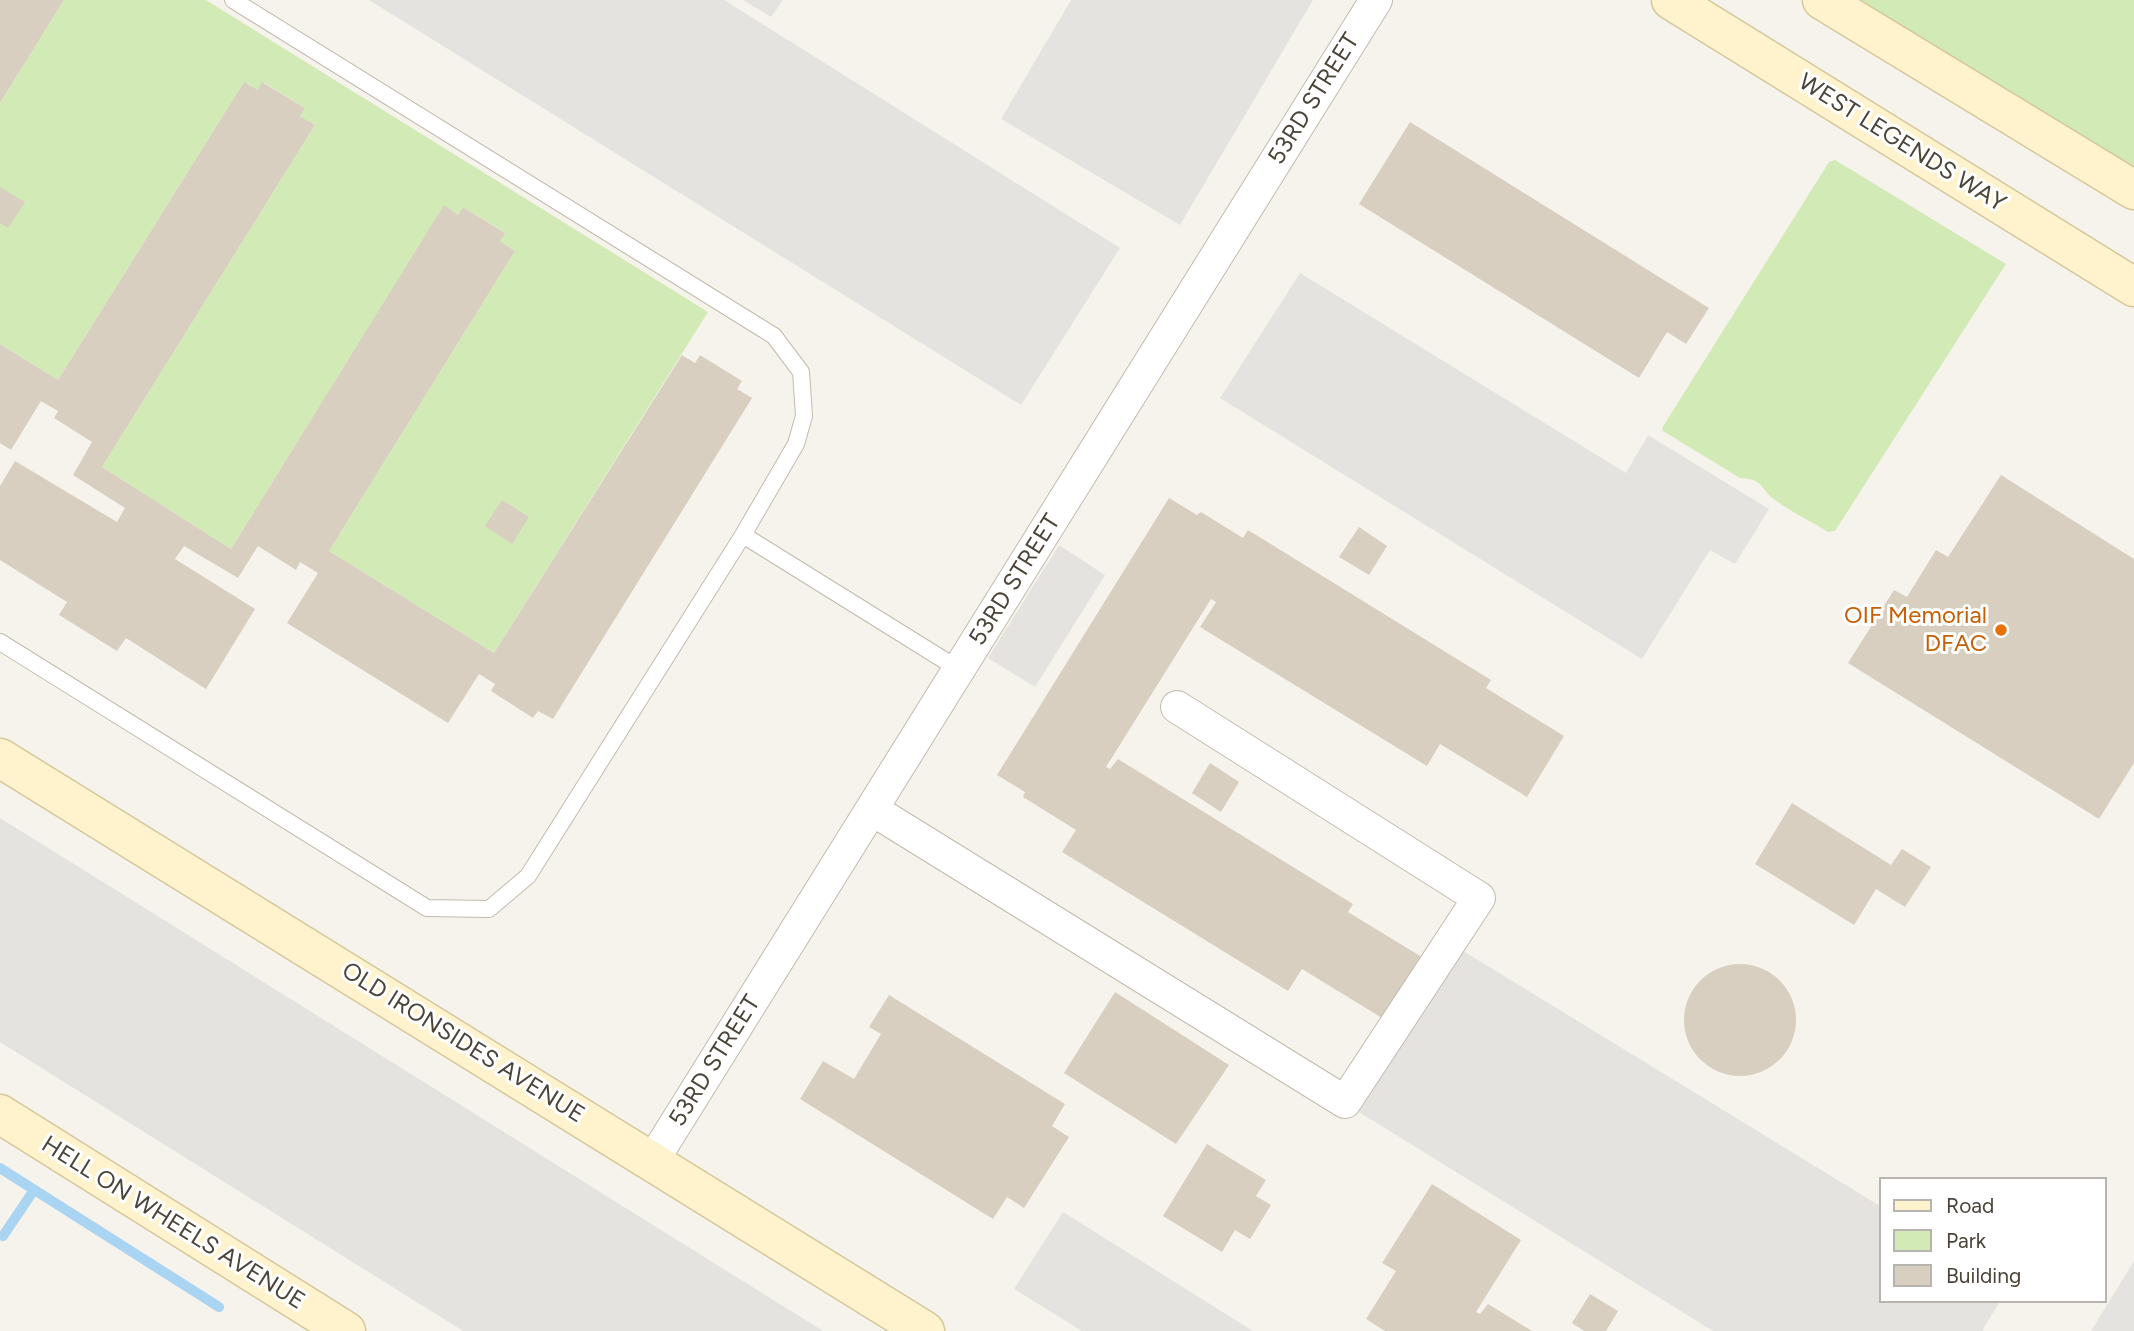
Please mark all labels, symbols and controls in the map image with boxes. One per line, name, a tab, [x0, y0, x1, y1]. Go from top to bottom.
street label: 53RD STREET	[1262, 28, 1366, 170]
street label: WEST LEGENDS WAY	[1793, 68, 2011, 218]
street label: 53RD STREET	[963, 509, 1067, 651]
place label: OIF Memorial DFAC	[1844, 602, 1987, 658]
marker: OIF Memorial DFAC	[1993, 622, 2009, 638]
street label: OLD IRONSIDES AVENUE	[336, 956, 590, 1130]
street label: 53RD STREET	[663, 990, 767, 1132]
street label: HELL ON WHEELS AVENUE	[36, 1130, 310, 1316]
legend	[1878, 1177, 2106, 1303]
text: Road	[1946, 1193, 1994, 1218]
text: Park	[1946, 1228, 1986, 1253]
text: Building	[1946, 1263, 2021, 1288]

